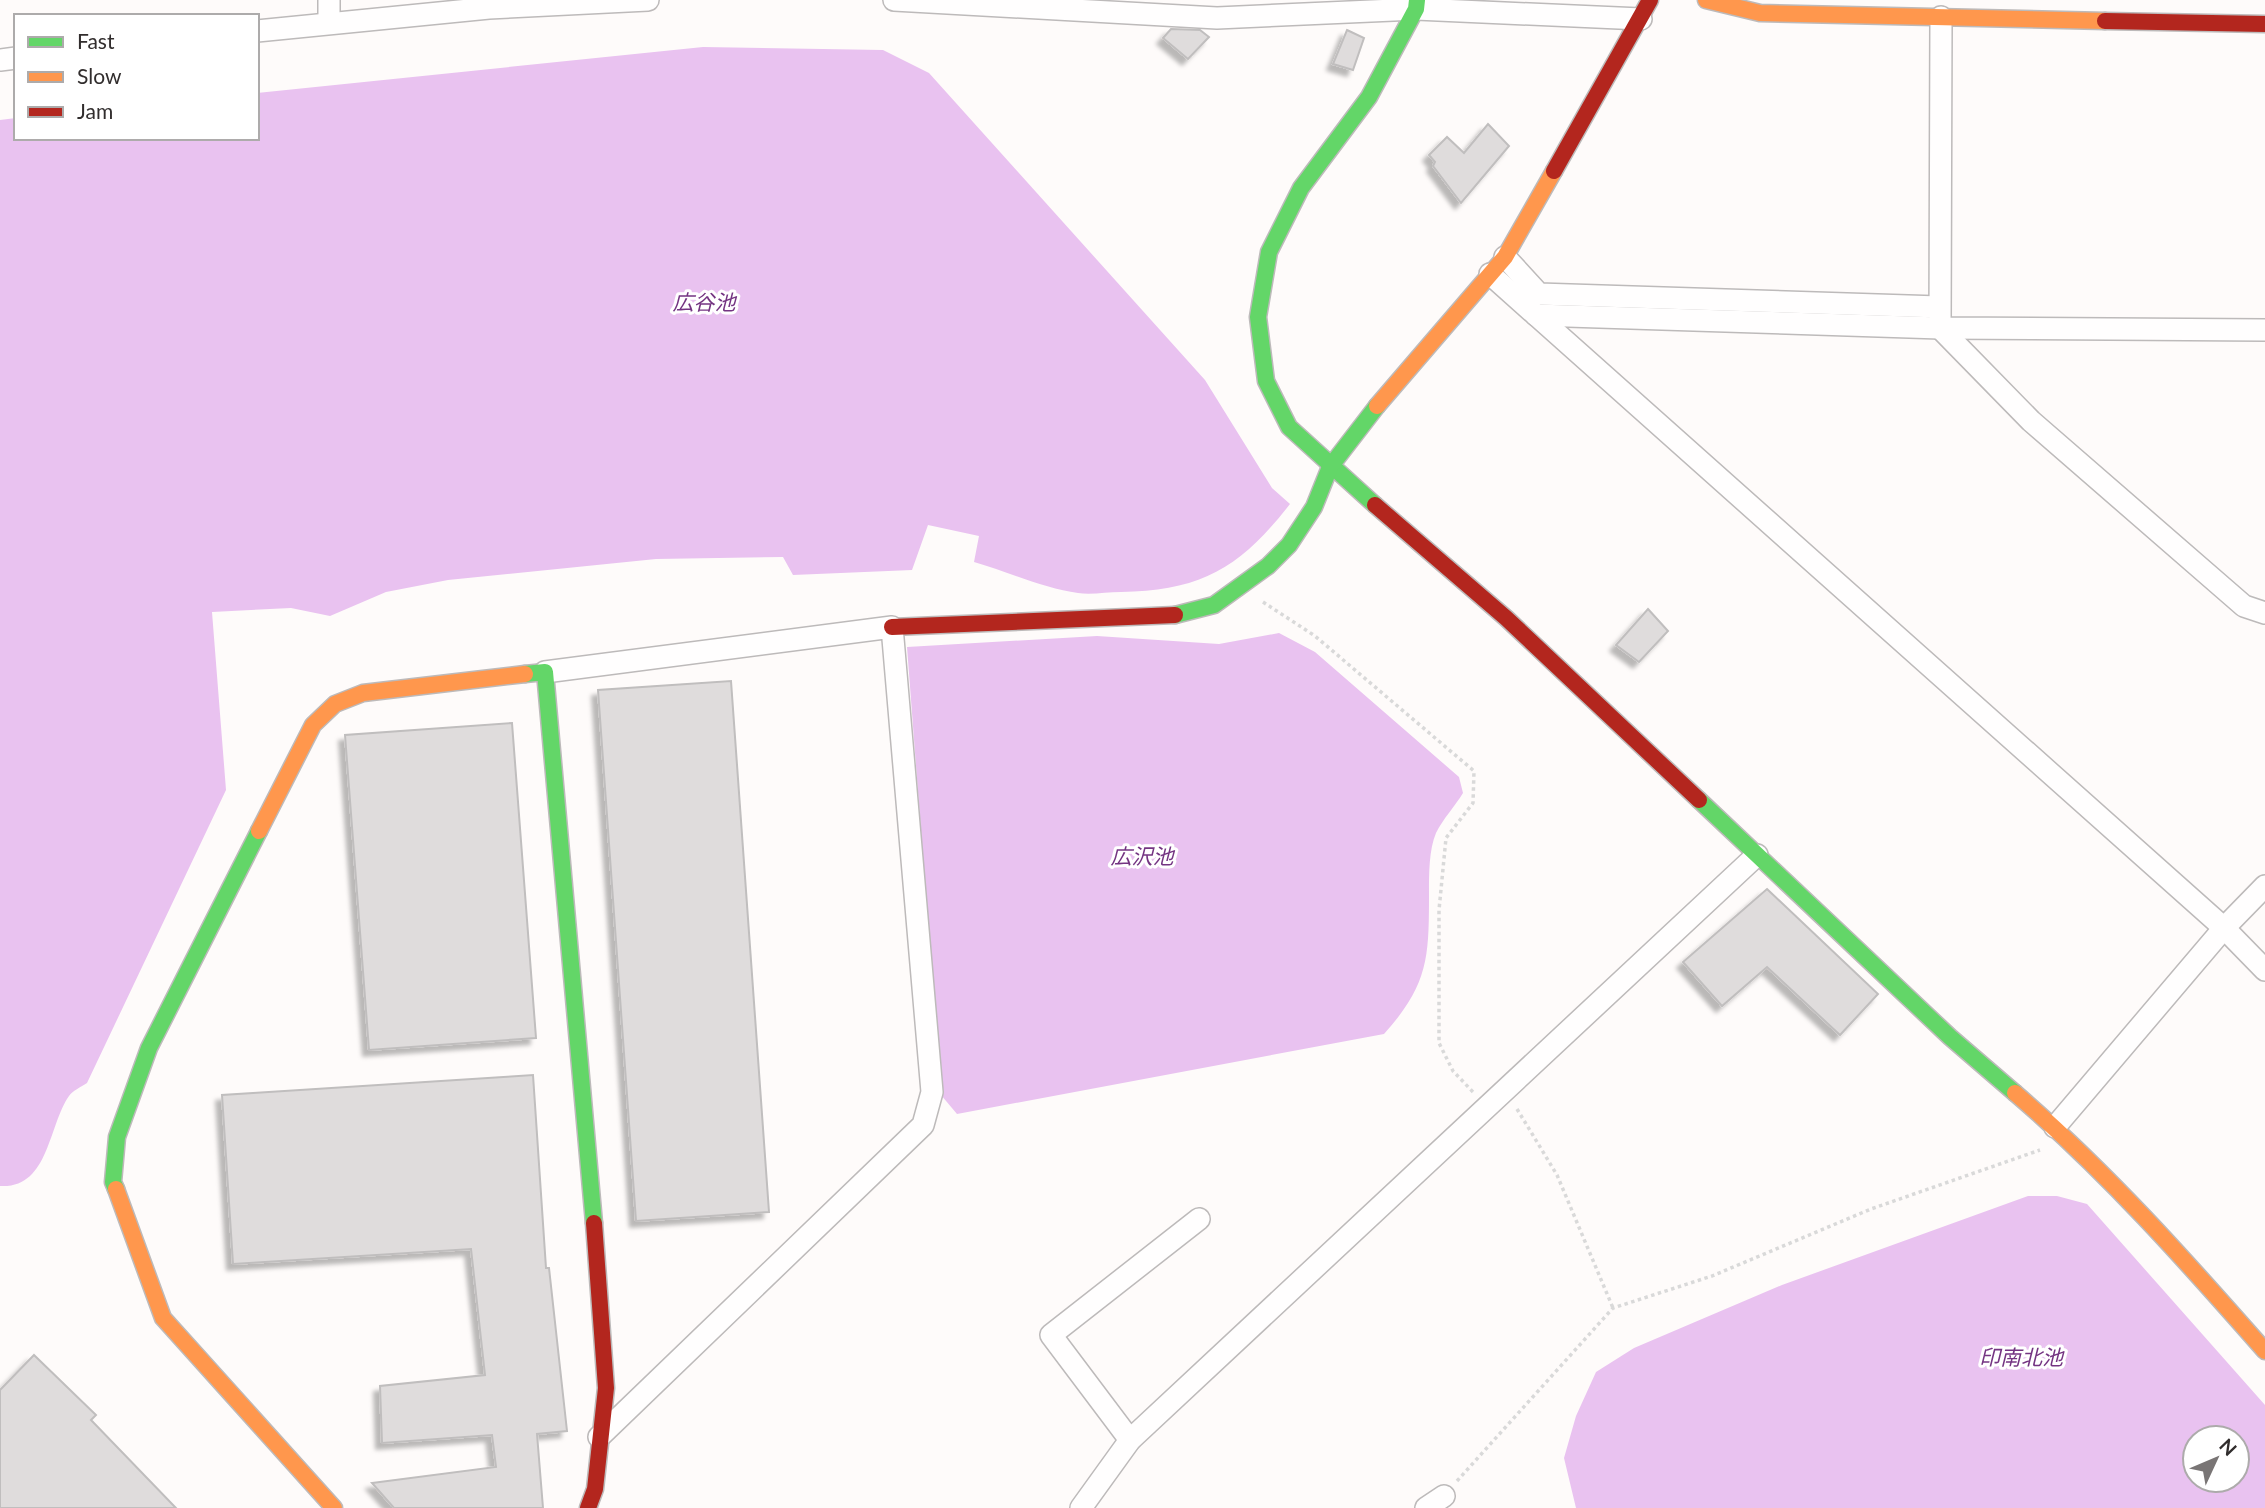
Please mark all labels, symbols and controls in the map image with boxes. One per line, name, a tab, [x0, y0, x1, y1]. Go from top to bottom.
legend	[14, 14, 259, 140]
text: Fast	[77, 28, 115, 53]
text: Slow	[77, 63, 122, 88]
text: Jam	[77, 98, 113, 123]
water label: 広谷池	[673, 289, 737, 314]
water label: 広沢池	[1111, 843, 1175, 868]
water label: 印南北池	[1979, 1344, 2065, 1369]
north arrow	[2181, 1424, 2251, 1494]
text: N	[2215, 1434, 2242, 1460]

